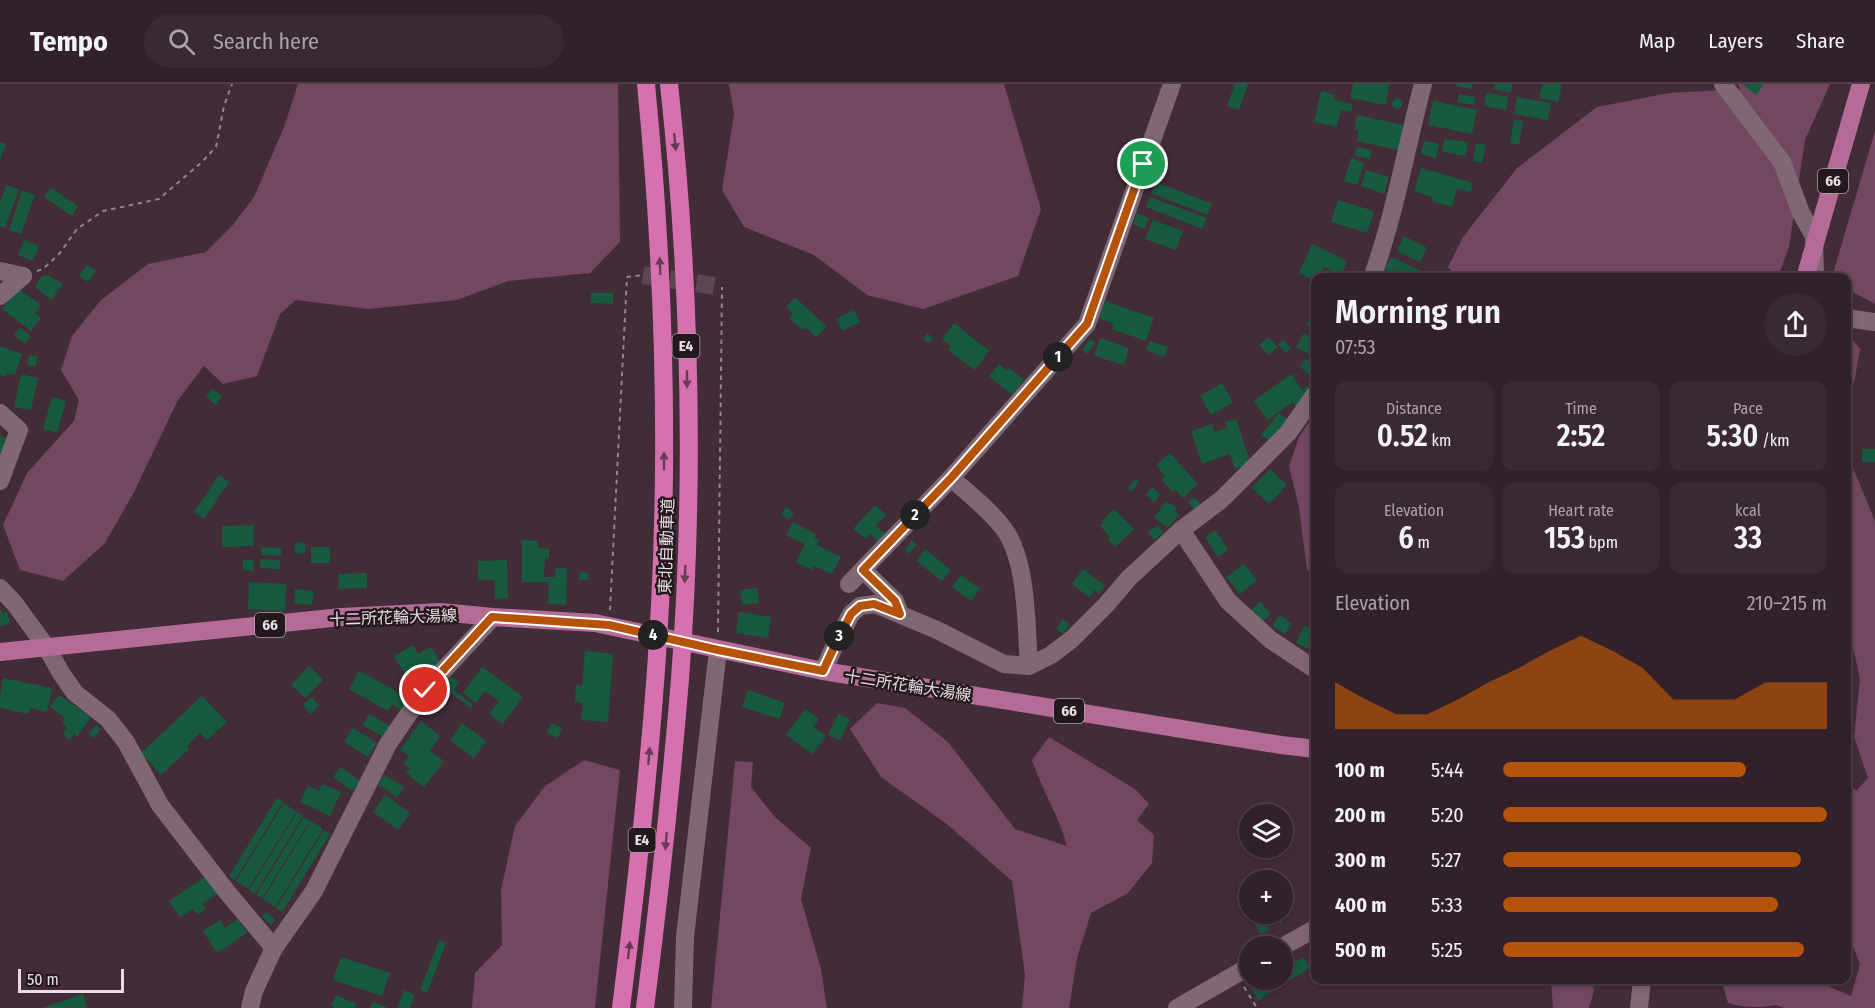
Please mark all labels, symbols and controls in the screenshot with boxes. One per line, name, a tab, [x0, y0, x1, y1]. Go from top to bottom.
search box	[144, 14, 564, 68]
text: Tempo	[30, 25, 108, 58]
icon: search	[165, 25, 198, 58]
text: Search here	[213, 28, 319, 55]
text: Map	[1639, 28, 1675, 54]
text: Layers	[1708, 28, 1763, 54]
text: Share	[1796, 28, 1845, 54]
one-way arrow	[670, 133, 680, 152]
pin	[1117, 138, 1168, 189]
icon: arrive	[1126, 147, 1159, 180]
road number: 66	[1818, 169, 1848, 193]
one-way arrow	[655, 256, 664, 275]
text: Morning run	[1335, 292, 1501, 332]
button: share	[1764, 293, 1827, 356]
road number: E4	[672, 334, 700, 358]
text: 07:53	[1335, 335, 1376, 359]
pin: 1	[1043, 342, 1073, 372]
text: 1	[1055, 347, 1061, 366]
one-way arrow	[682, 369, 691, 388]
text: Distance	[1386, 399, 1442, 418]
text: Time	[1565, 399, 1597, 418]
text: Pace	[1733, 399, 1763, 418]
text: 0.52	[1377, 418, 1428, 454]
text: 2:52	[1557, 418, 1605, 454]
text: 5:30	[1707, 418, 1758, 454]
text: km	[1428, 431, 1451, 450]
text: /km	[1758, 431, 1789, 450]
one-way arrow	[659, 451, 669, 470]
street label: 東北自動車道	[655, 498, 678, 594]
pin: 2	[900, 500, 930, 530]
text: Elevation	[1384, 501, 1444, 520]
text: Heart rate	[1548, 501, 1614, 520]
text: kcal	[1735, 501, 1761, 520]
text: 2	[911, 505, 919, 524]
text: 6	[1398, 520, 1414, 556]
text: 153	[1544, 520, 1585, 556]
text: 33	[1734, 520, 1762, 556]
text: m	[1414, 533, 1430, 552]
text: bpm	[1585, 533, 1618, 552]
one-way arrow	[680, 564, 689, 583]
text: Elevation	[1335, 591, 1410, 615]
text: 210–215 m	[1747, 591, 1827, 615]
street label: 十二所花輪大湯線	[329, 606, 457, 629]
road number: 66	[255, 613, 285, 637]
pin: 4	[638, 620, 668, 650]
pin: 3	[824, 621, 854, 651]
text: 4	[649, 625, 657, 644]
text: 3	[835, 626, 843, 645]
pin	[399, 664, 450, 715]
street label: 十二所花輪大湯線	[843, 666, 973, 705]
icon: check	[408, 673, 441, 706]
road number: 66	[1054, 699, 1084, 723]
one-way arrow	[644, 747, 654, 766]
text: 100 m	[1335, 758, 1385, 782]
text: 5:44	[1431, 758, 1464, 782]
text: 200 m	[1335, 803, 1386, 827]
text: 5:20	[1431, 803, 1464, 827]
map controls	[1239, 804, 1293, 990]
button: layers	[1239, 804, 1293, 858]
road number: E4	[628, 828, 656, 852]
one-way arrow	[661, 831, 671, 850]
text: 300 m	[1335, 848, 1386, 872]
text: 5:27	[1431, 848, 1461, 872]
button: +	[1239, 870, 1293, 924]
text: 400 m	[1335, 893, 1387, 917]
text: 5:33	[1431, 893, 1463, 917]
button: −	[1239, 936, 1293, 990]
text: 500 m	[1335, 938, 1386, 962]
text: 5:25	[1431, 938, 1462, 962]
one-way arrow	[624, 940, 633, 959]
scale bar	[18, 966, 124, 994]
text: 50 m	[27, 970, 59, 989]

